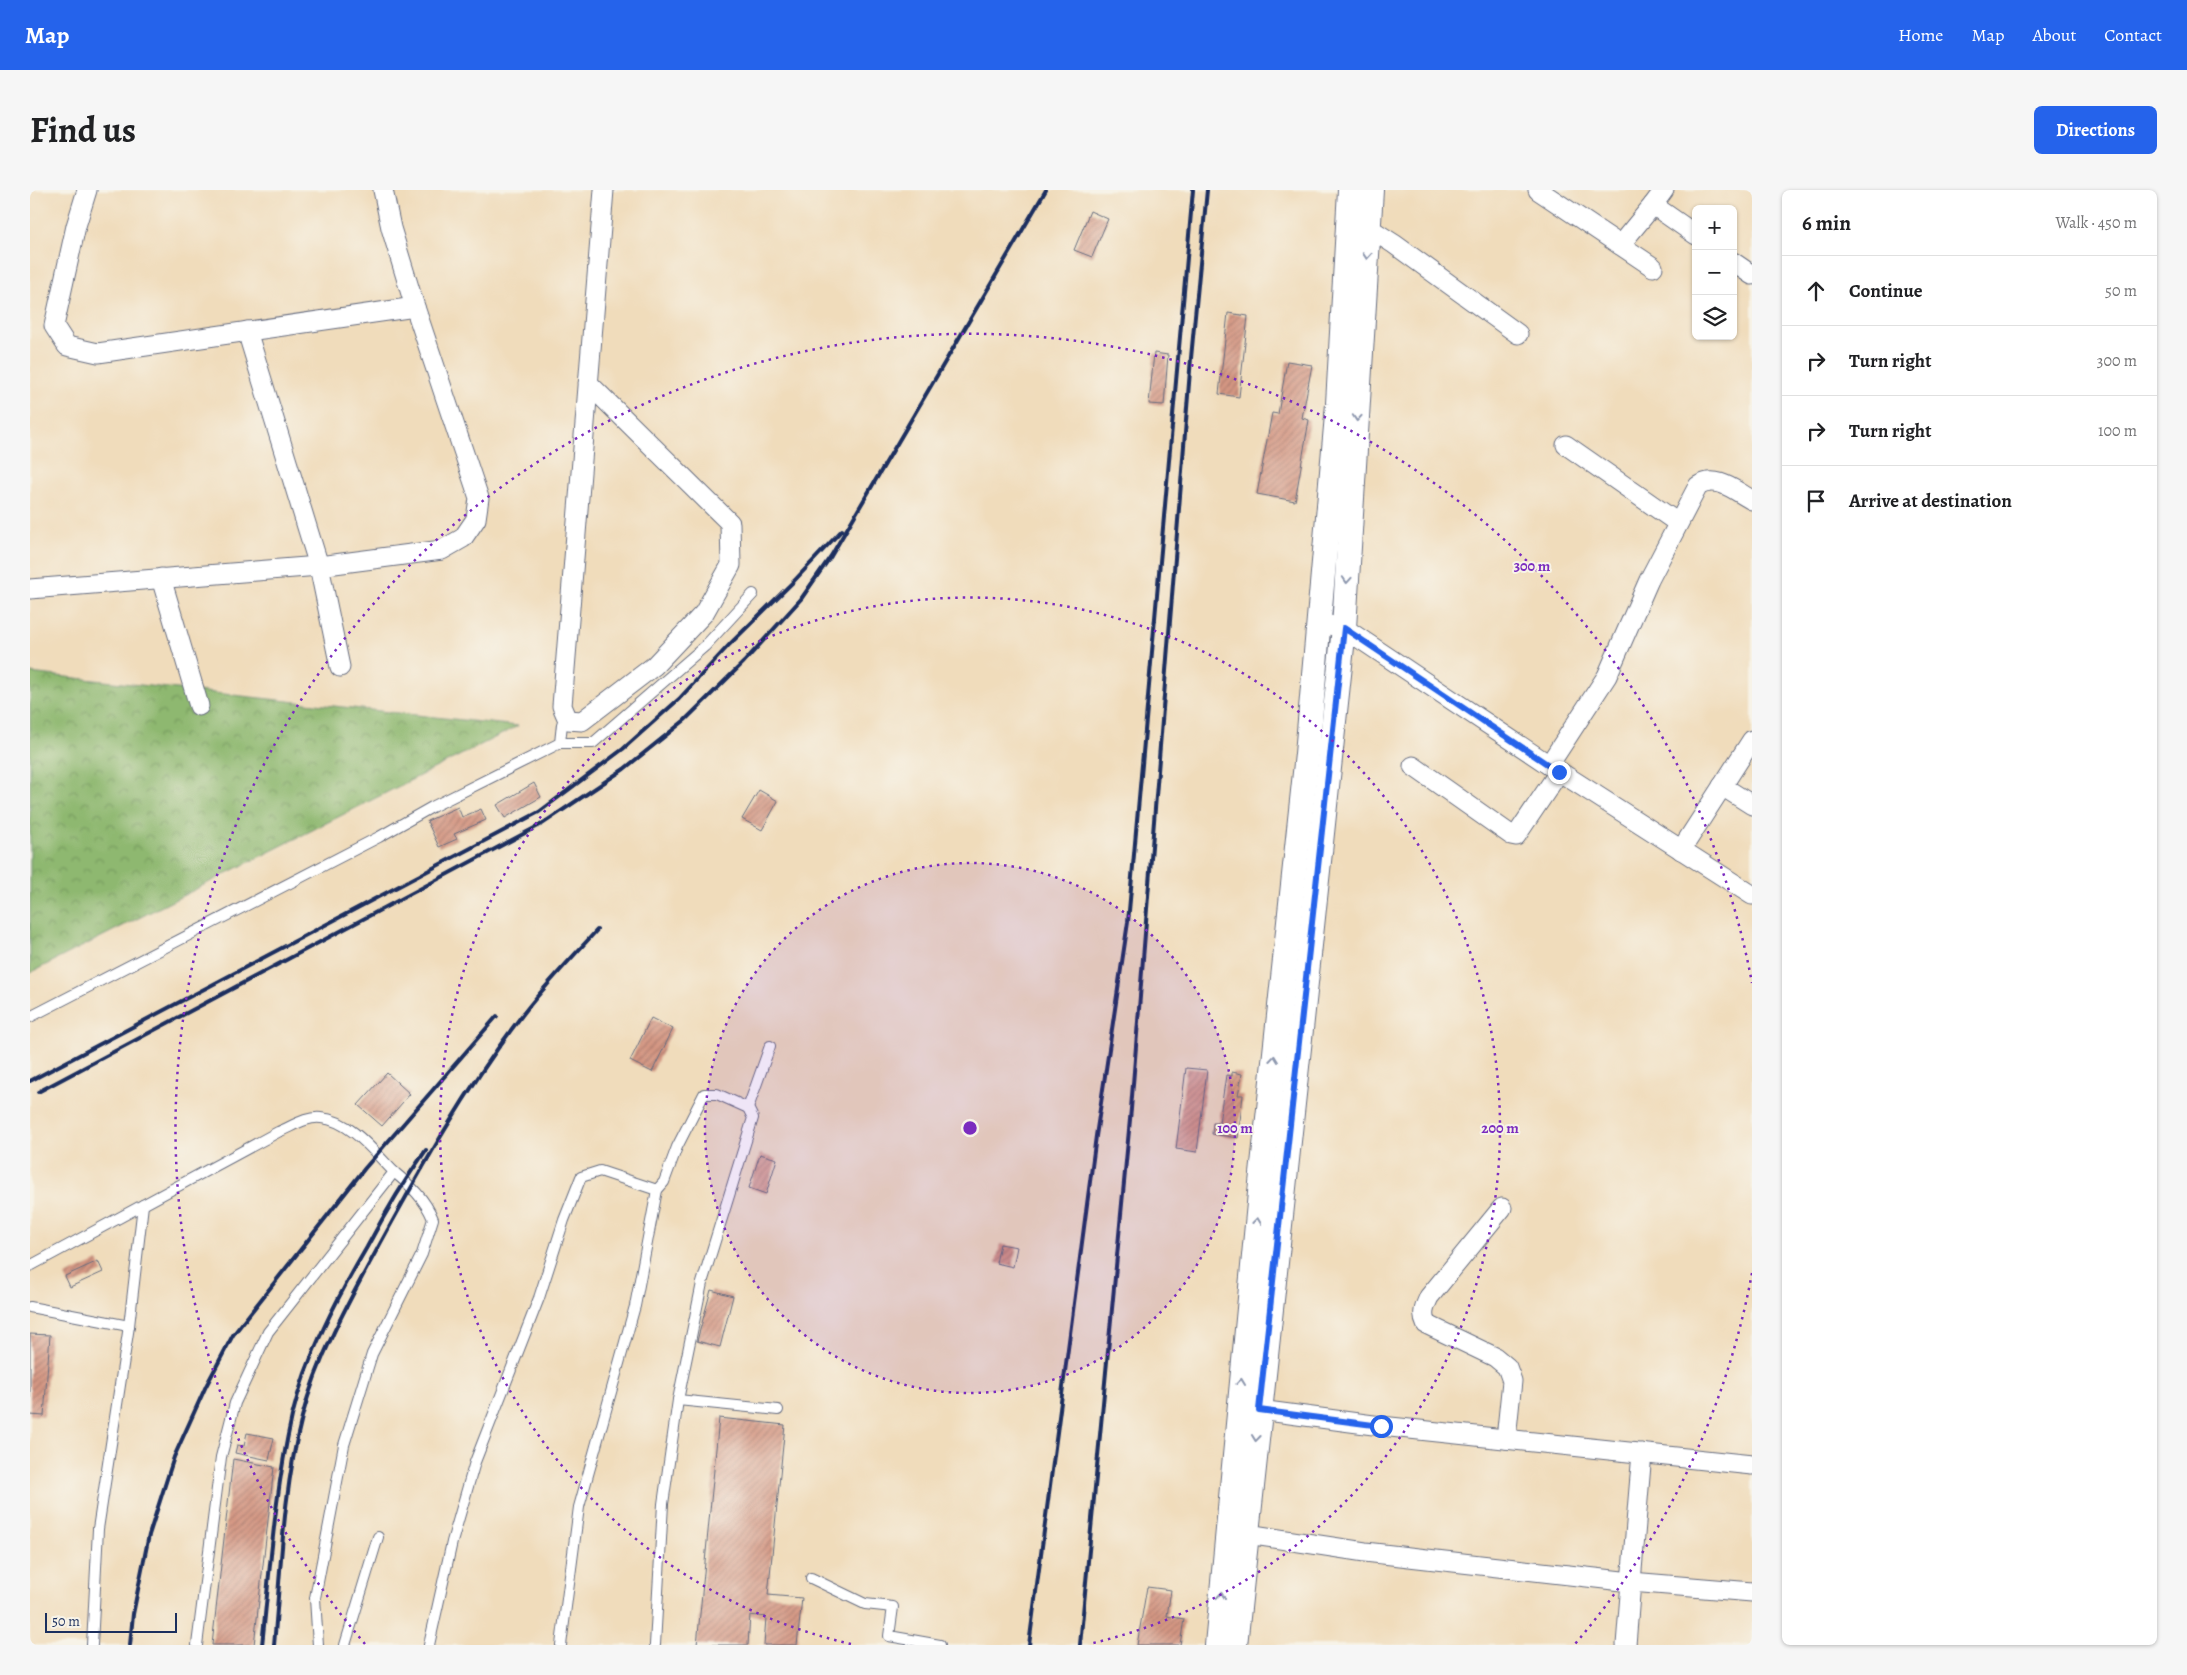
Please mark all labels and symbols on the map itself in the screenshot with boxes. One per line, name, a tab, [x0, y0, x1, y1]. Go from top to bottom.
one-way arrow	[1362, 252, 1373, 260]
one-way arrow	[1352, 415, 1363, 423]
text: 300 m	[1514, 556, 1551, 576]
one-way arrow	[1341, 577, 1352, 585]
route end	[1548, 761, 1571, 784]
one-way arrow	[1268, 1055, 1279, 1063]
text: 100 m	[1217, 1118, 1253, 1138]
text: 200 m	[1481, 1118, 1519, 1138]
centre of rings	[961, 1119, 979, 1137]
one-way arrow	[1251, 1216, 1262, 1224]
one-way arrow	[1235, 1378, 1246, 1386]
route start	[1370, 1415, 1393, 1438]
one-way arrow	[1251, 1434, 1262, 1442]
one-way arrow	[1215, 1592, 1226, 1600]
scale bar	[45, 1610, 178, 1633]

